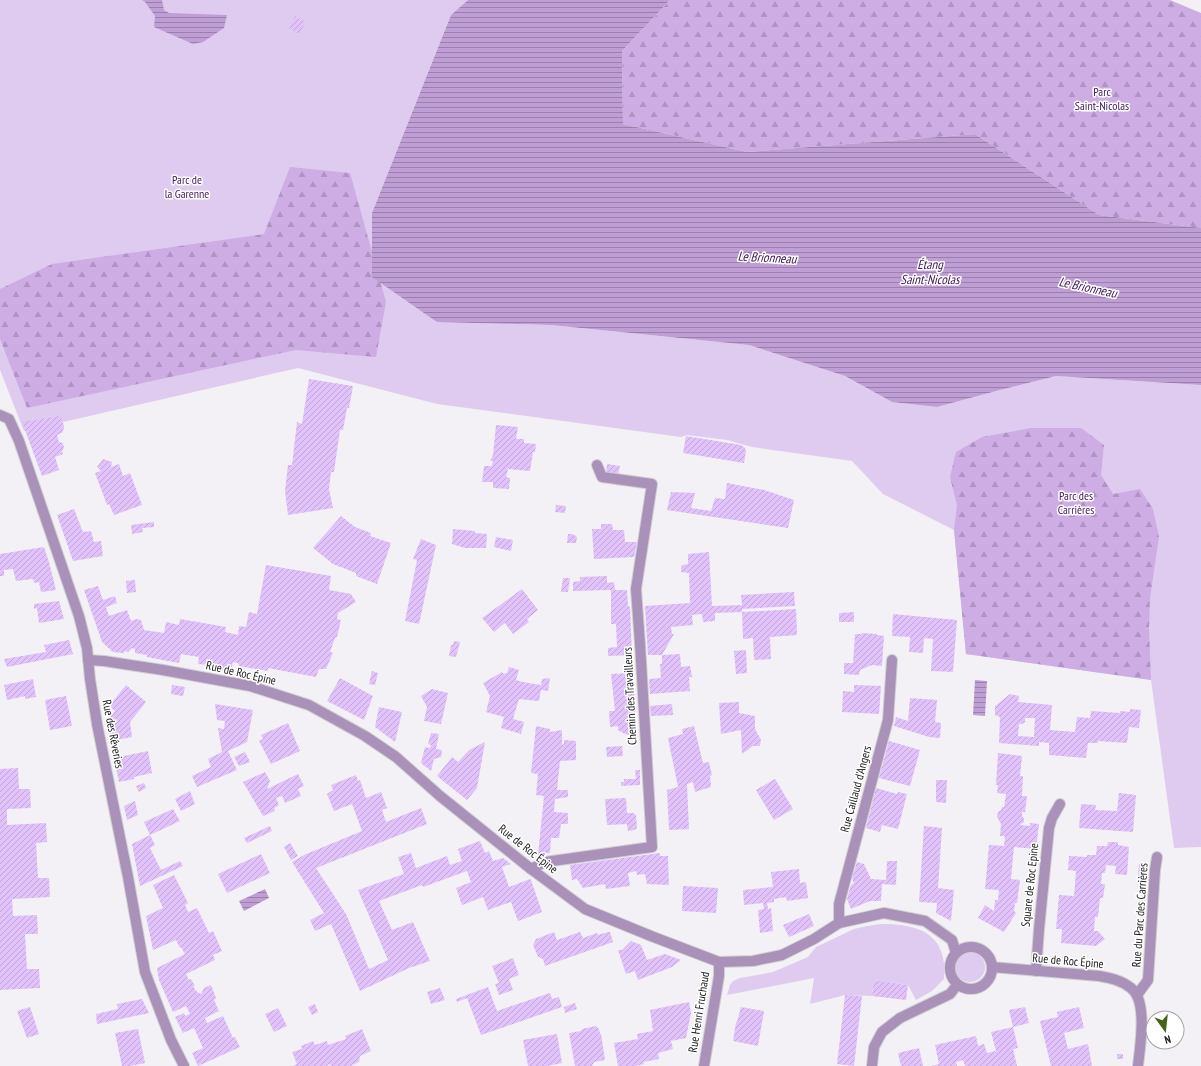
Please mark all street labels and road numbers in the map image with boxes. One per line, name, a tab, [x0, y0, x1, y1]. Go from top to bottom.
street label: Chemin des Travailleurs	[619, 647, 640, 745]
street label: Rue de Roc Épine	[205, 657, 278, 688]
street label: Rue des Rêveries	[99, 698, 128, 770]
street label: Rue Caillaud d'Angers	[837, 744, 874, 834]
street label: Rue de Roc Épine	[496, 821, 561, 877]
street label: Square de Roc Epine	[1018, 842, 1041, 928]
street label: Rue du Parc des Carrières	[1128, 862, 1151, 968]
street label: Rue de Roc Épine	[1032, 950, 1104, 971]
street label: Rue Henri Fruchaud	[685, 970, 712, 1053]

